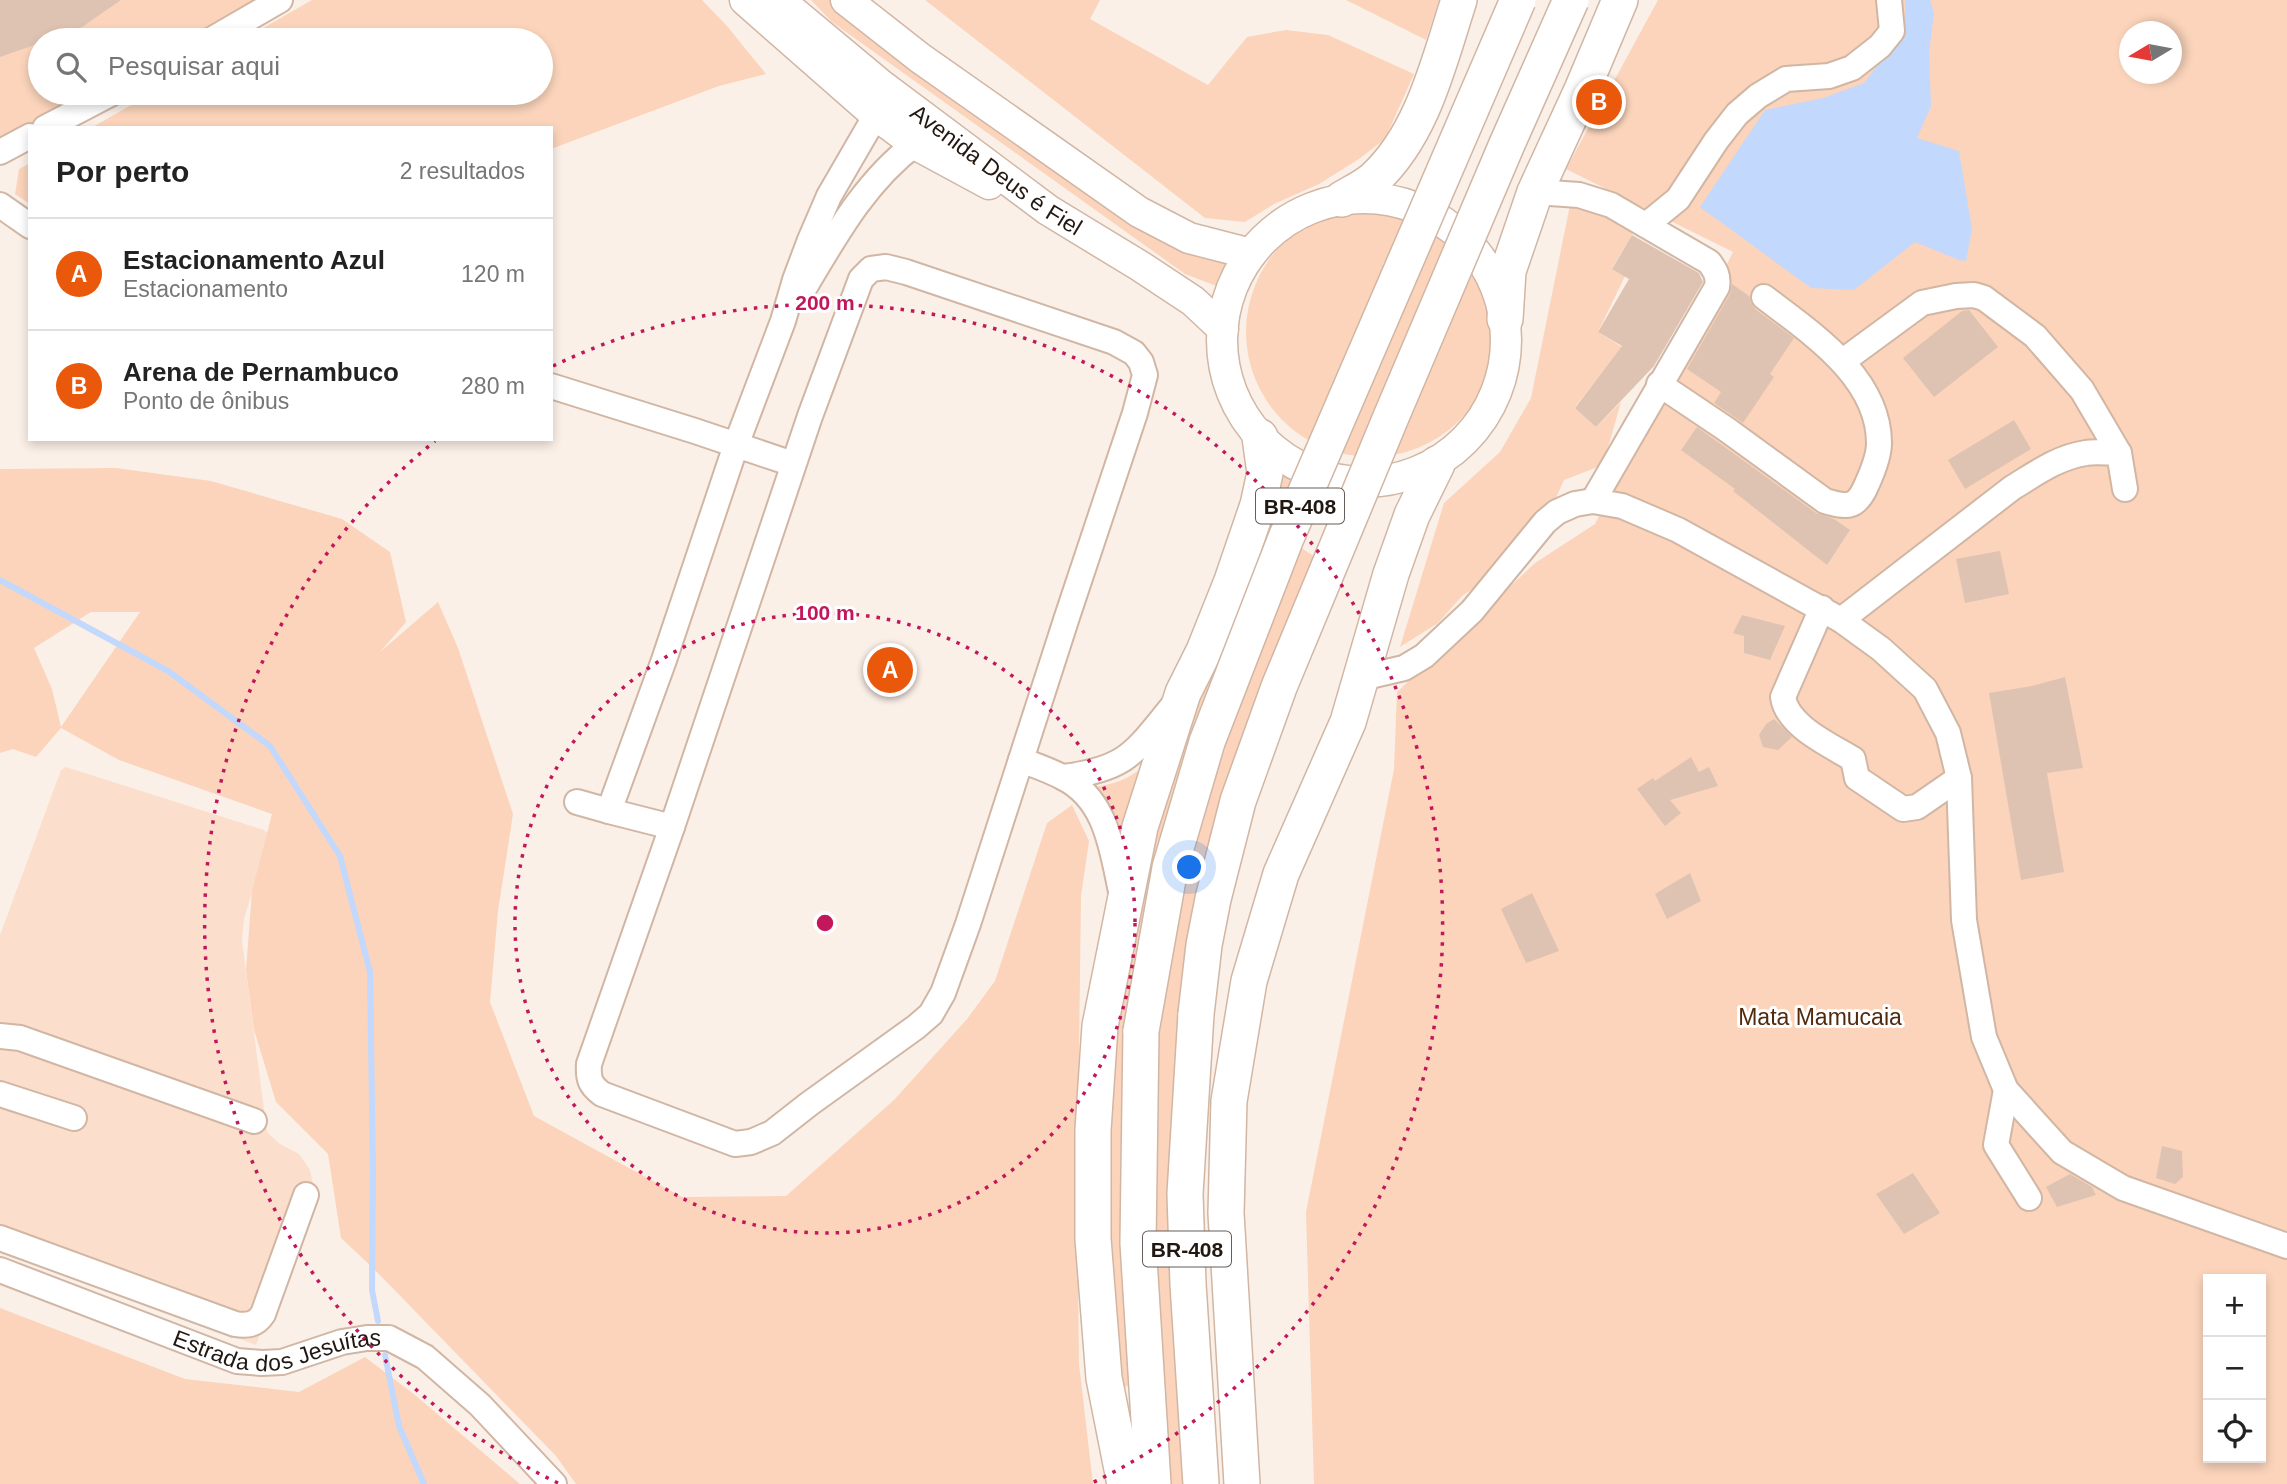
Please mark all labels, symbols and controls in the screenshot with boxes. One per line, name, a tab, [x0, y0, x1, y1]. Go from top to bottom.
north arrow	[2119, 21, 2182, 84]
search box	[28, 28, 553, 105]
icon: search	[52, 48, 90, 86]
text: Pesquisar aqui	[108, 51, 280, 81]
pin: B	[1576, 76, 1622, 128]
street label: Avenida Deus é Fiel	[906, 99, 1087, 241]
text: Por perto	[56, 155, 189, 188]
text: 2 resultados	[400, 158, 525, 184]
text: Estacionamento Azul	[123, 245, 385, 275]
text: A	[71, 261, 87, 287]
text: 120 m	[461, 261, 525, 287]
text: Estacionamento	[123, 276, 288, 302]
text: 200 m	[795, 291, 855, 314]
text: Arena de Pernambuco	[123, 357, 399, 387]
text: B	[71, 373, 87, 399]
text: 280 m	[461, 373, 525, 399]
text: Ponto de ônibus	[123, 388, 289, 414]
road number: BR-408	[1256, 489, 1344, 524]
text: 100 m	[795, 601, 855, 624]
pin: A	[867, 644, 913, 696]
your location	[1172, 850, 1206, 884]
centre of rings	[813, 911, 837, 935]
park label: Mata Mamucaia	[1738, 1004, 1902, 1030]
road number: BR-408	[1143, 1232, 1231, 1266]
map controls	[2203, 1274, 2266, 1463]
button: +	[2203, 1274, 2266, 1337]
street label: Estrada dos Jesuítas	[170, 1325, 381, 1376]
button: −	[2203, 1337, 2266, 1400]
button: locate	[2203, 1400, 2266, 1463]

